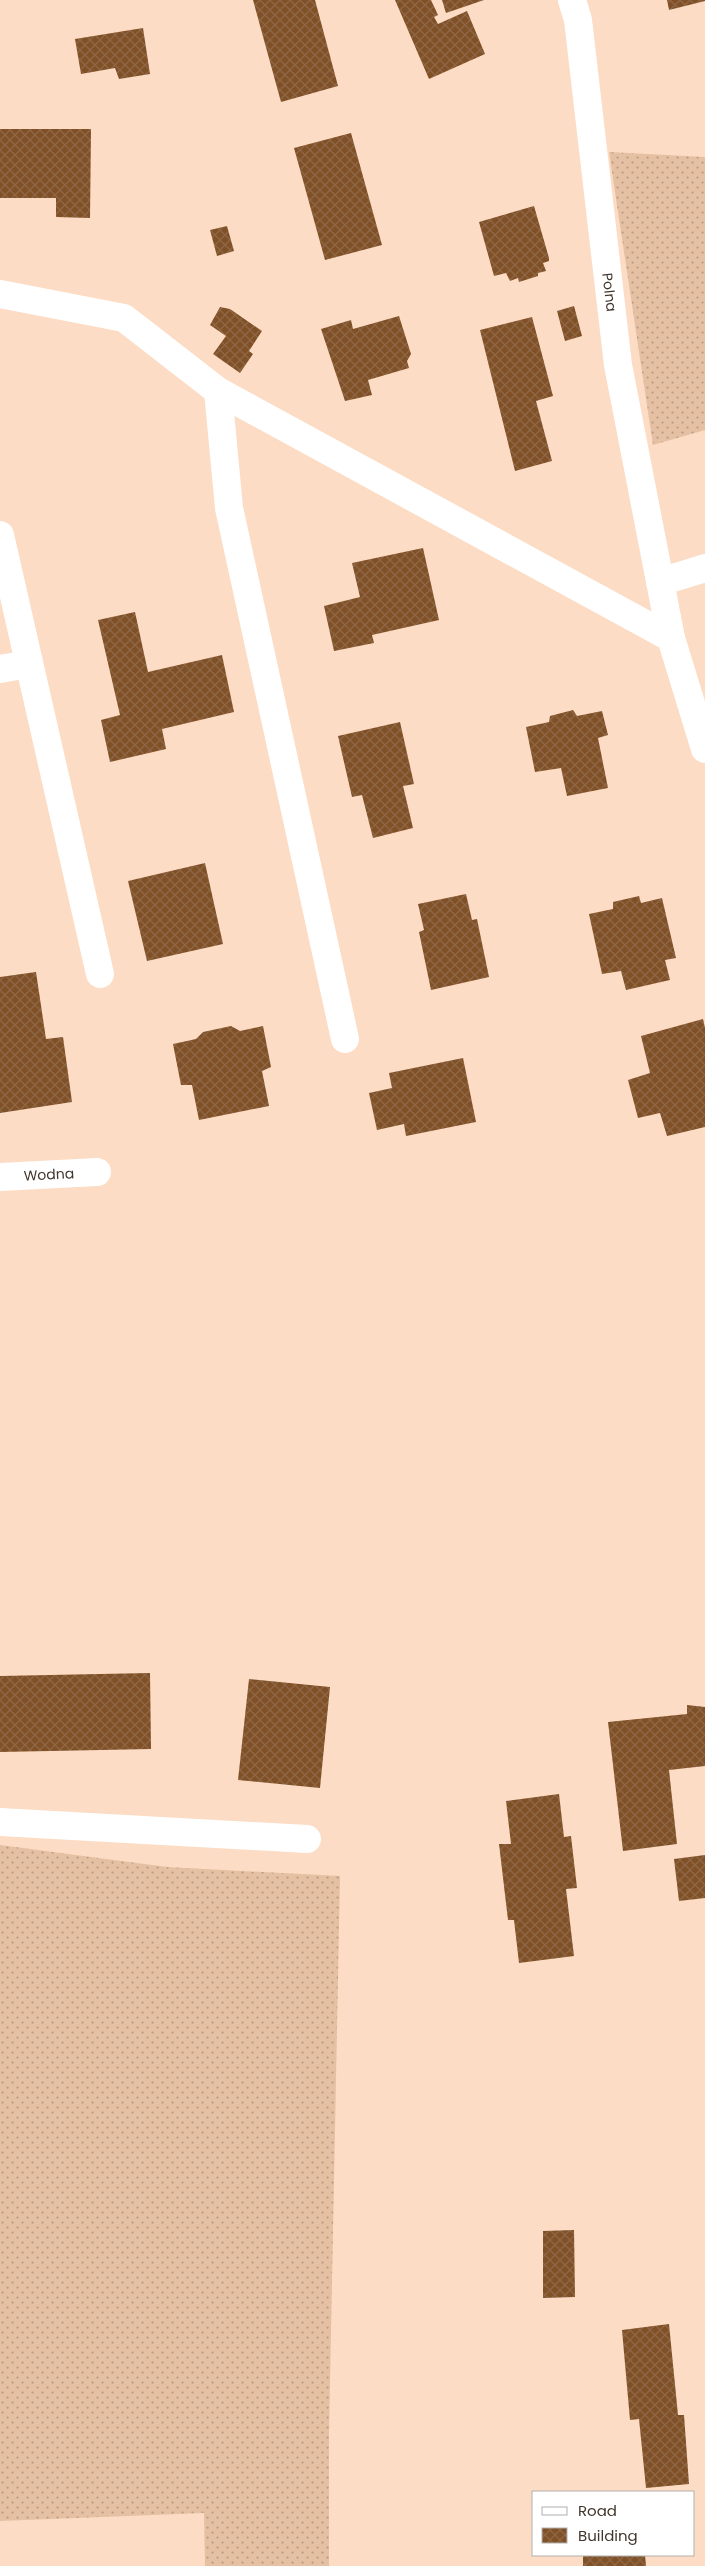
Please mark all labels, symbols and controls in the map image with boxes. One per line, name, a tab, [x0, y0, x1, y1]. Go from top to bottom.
street label: Polna	[597, 272, 622, 313]
street label: Wodna	[23, 1163, 75, 1186]
legend	[532, 2491, 695, 2556]
text: Road	[578, 2500, 617, 2521]
text: Building	[578, 2525, 638, 2546]

